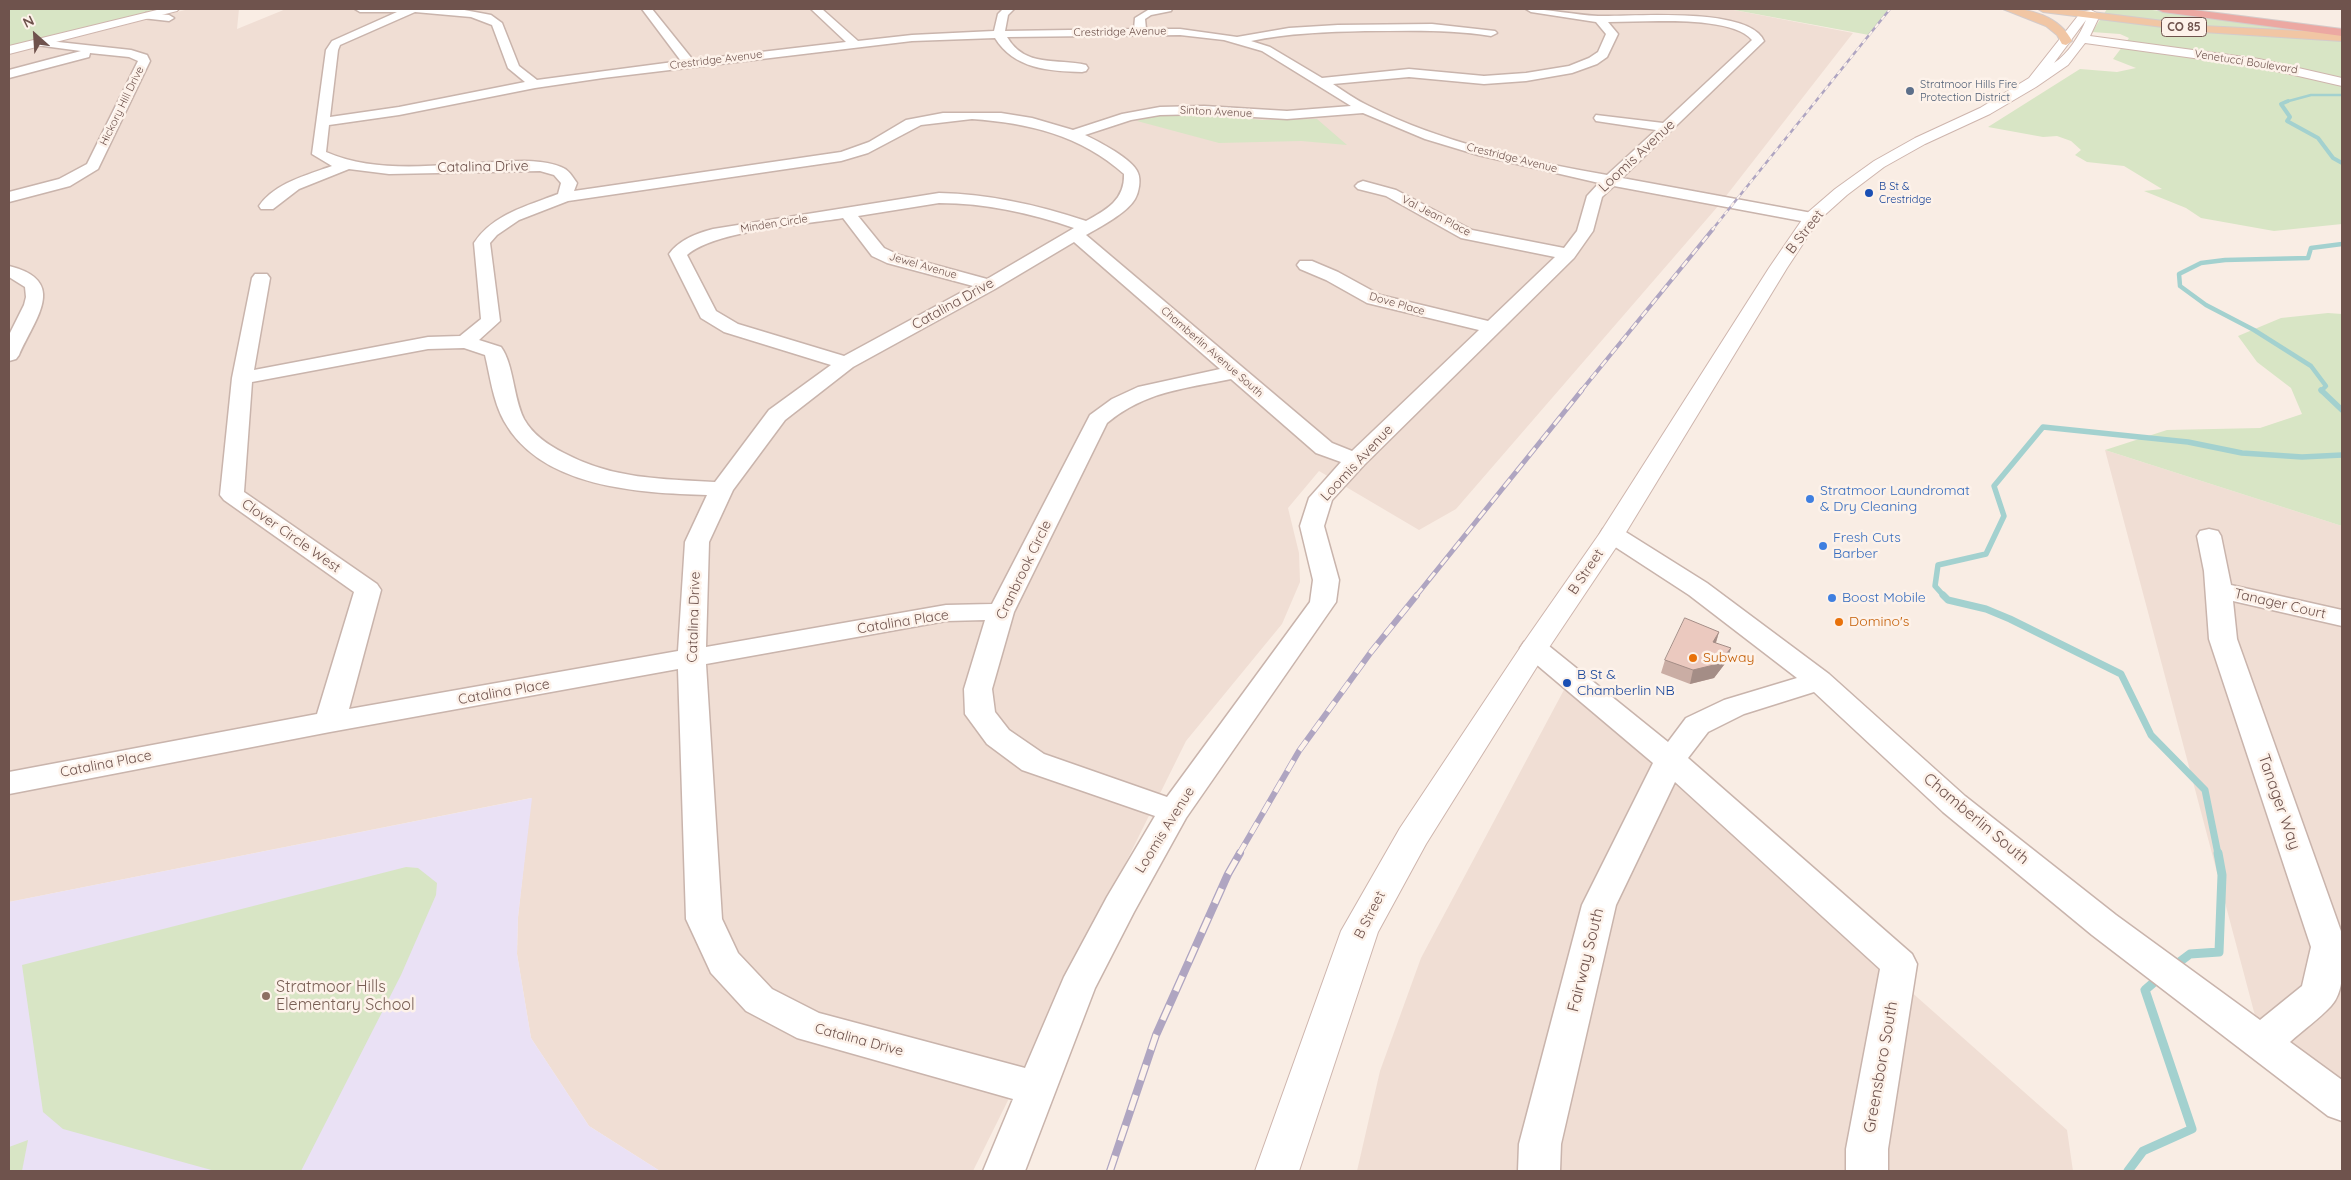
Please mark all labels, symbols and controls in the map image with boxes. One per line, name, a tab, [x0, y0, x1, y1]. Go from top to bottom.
north arrow	[10, 10, 60, 60]
text: N	[20, 11, 37, 32]
road number: CO 85	[2162, 18, 2206, 36]
street label: Crestridge Avenue	[1073, 25, 1167, 39]
street label: Venetucci Boulevard	[2193, 47, 2299, 77]
street label: Crestridge Avenue	[669, 48, 763, 72]
street label: Hickory Hill Drive	[97, 64, 147, 148]
place label: Stratmoor Hills Fire Protection District	[1920, 78, 2017, 104]
marker: Stratmoor Hills Fire Protection District	[1904, 85, 1916, 97]
street label: Sinton Avenue	[1180, 104, 1252, 120]
street label: Loomis Avenue	[1595, 116, 1679, 196]
street label: Crestridge Avenue	[1465, 140, 1559, 176]
street label: Catalina Drive	[437, 158, 529, 176]
place label: B St & Crestridge	[1879, 180, 1931, 206]
marker: B St & Crestridge	[1863, 187, 1875, 199]
street label: Val Jean Place	[1399, 193, 1473, 239]
street label: B Street	[1783, 207, 1827, 257]
street label: Minden Circle	[739, 212, 809, 236]
street label: Jewel Avenue	[887, 250, 959, 282]
street label: Catalina Drive	[909, 275, 997, 333]
street label: Dove Place	[1368, 290, 1426, 318]
street label: Chamberlin Avenue South	[1158, 304, 1266, 400]
street label: Loomis Avenue	[1317, 421, 1397, 505]
place label: Stratmoor Laundromat & Dry Cleaning	[1820, 483, 1970, 516]
marker: Stratmoor Laundromat & Dry Cleaning	[1804, 493, 1816, 505]
street label: Clover Circle West	[238, 496, 344, 576]
street label: Cranbrook Circle	[993, 518, 1055, 622]
place label: Fresh Cuts Barber	[1833, 530, 1901, 562]
marker: Fresh Cuts Barber	[1817, 540, 1829, 552]
street label: B Street	[1565, 546, 1607, 598]
street label: Catalina Drive	[684, 571, 704, 663]
street label: Tanager Court	[2233, 585, 2327, 623]
place label: Boost Mobile	[1842, 590, 1926, 606]
marker: Boost Mobile	[1826, 592, 1838, 604]
street label: Catalina Place	[856, 606, 950, 638]
place label: Domino's	[1849, 614, 1909, 630]
marker: Domino's	[1833, 616, 1845, 628]
place label: Subway	[1703, 650, 1754, 666]
marker: Subway	[1687, 652, 1699, 664]
place label: B St & Chamberlin NB	[1577, 667, 1675, 700]
street label: Catalina Place	[457, 676, 551, 708]
marker: B St & Chamberlin NB	[1561, 677, 1573, 689]
street label: Catalina Place	[59, 747, 153, 781]
street label: Tanager Way	[2254, 752, 2304, 852]
street label: Chamberlin South	[1919, 769, 2033, 869]
street label: Loomis Avenue	[1132, 784, 1198, 876]
street label: B Street	[1351, 888, 1389, 942]
street label: Fairway South	[1564, 906, 1608, 1014]
place label: Stratmoor Hills Elementary School	[276, 977, 415, 1015]
marker: Stratmoor Hills Elementary School	[260, 990, 272, 1002]
street label: Greensboro South	[1860, 1000, 1902, 1134]
street label: Catalina Drive	[813, 1020, 905, 1060]

